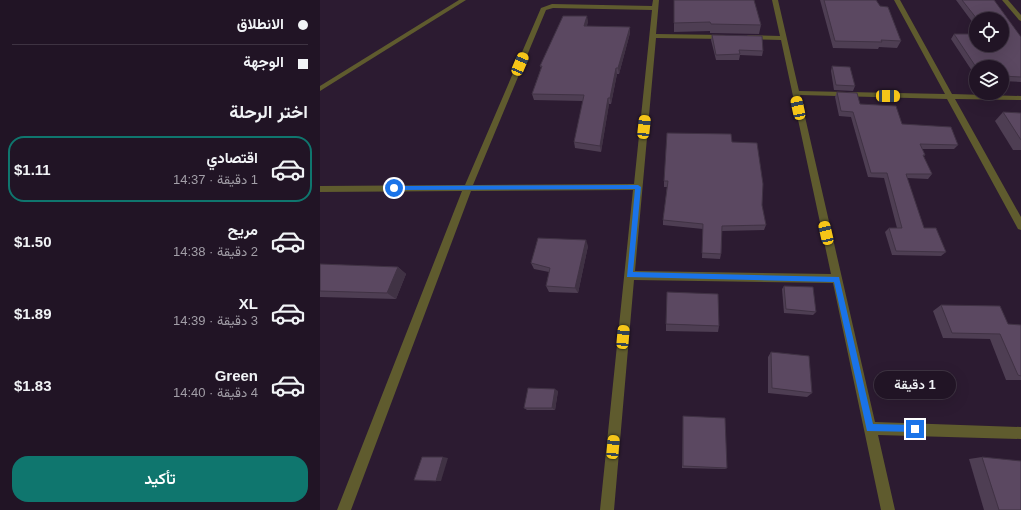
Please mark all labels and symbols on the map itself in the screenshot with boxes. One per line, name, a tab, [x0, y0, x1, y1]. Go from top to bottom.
car	[510, 51, 530, 77]
car	[876, 90, 900, 102]
car	[790, 95, 806, 121]
car	[637, 114, 651, 140]
route start	[385, 179, 403, 197]
car	[817, 220, 835, 246]
car	[616, 325, 630, 349]
callout: 1 دقيقة	[874, 371, 956, 399]
route end	[906, 420, 924, 438]
car	[606, 435, 620, 459]

